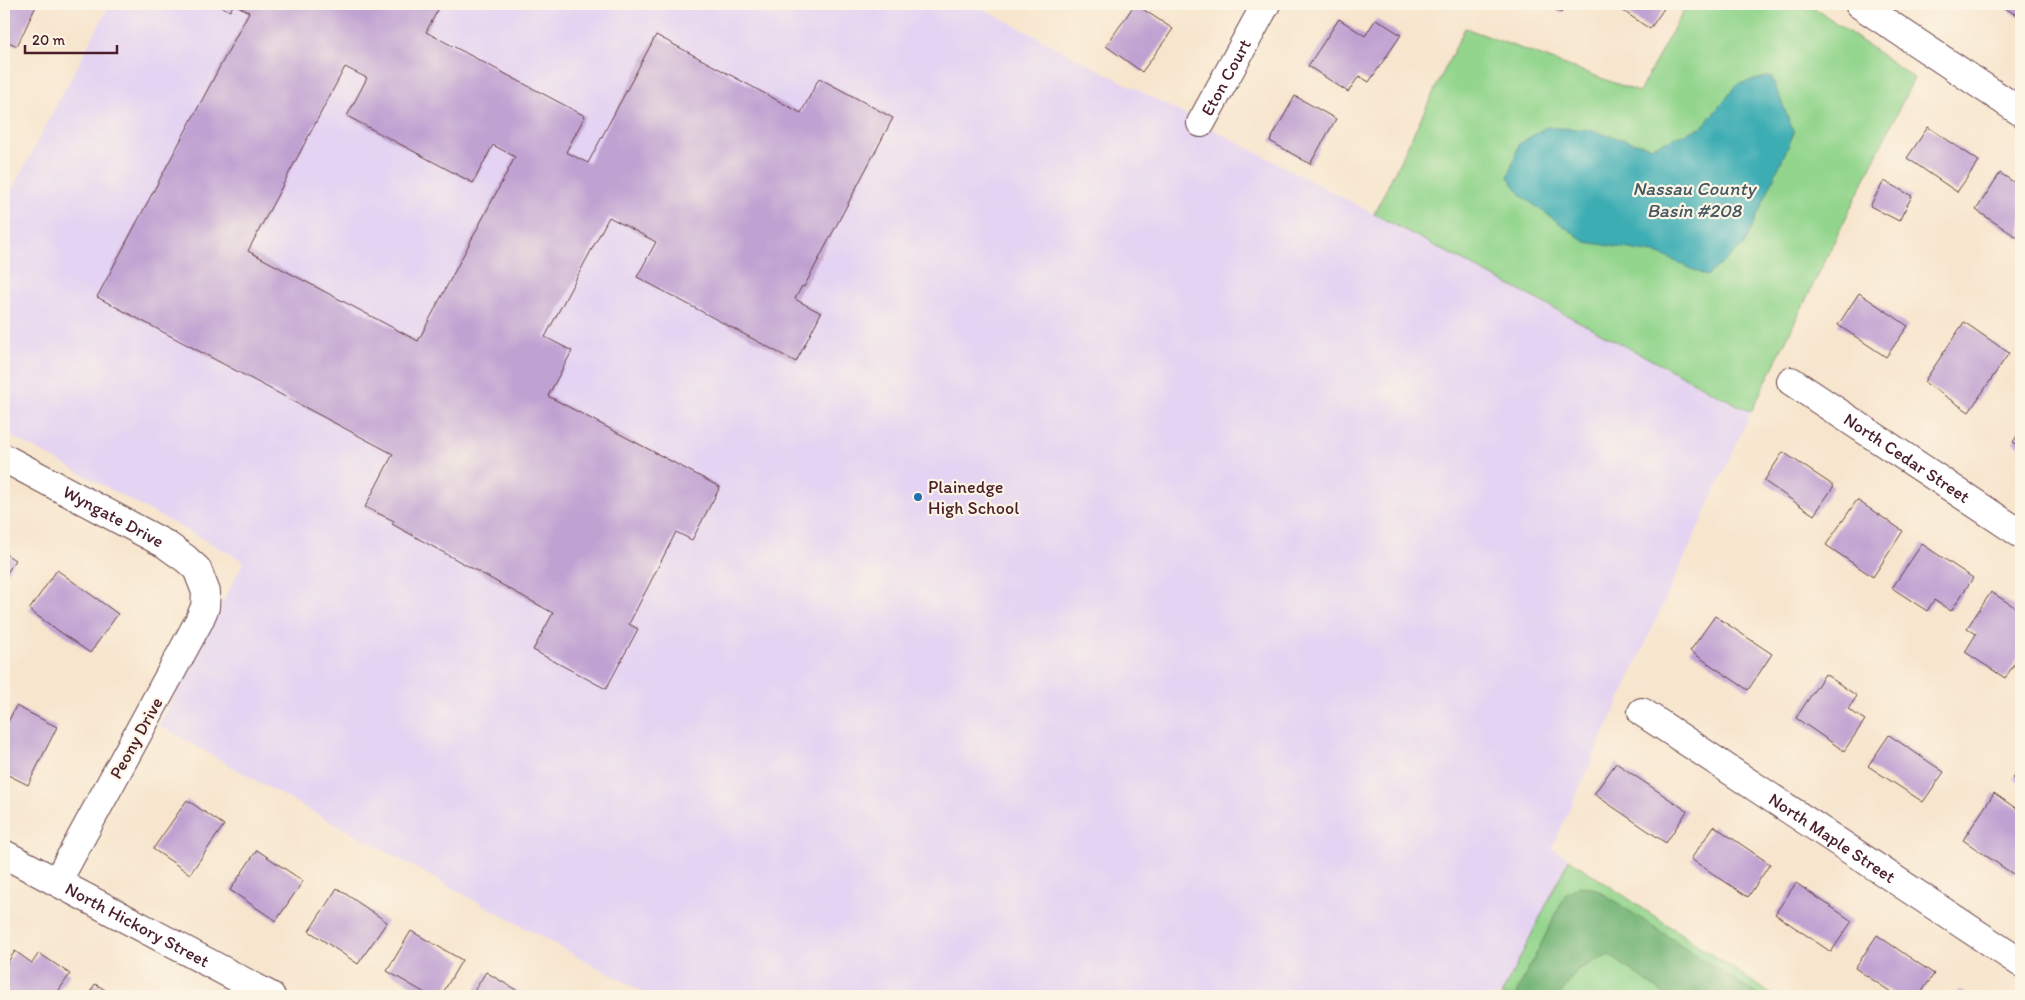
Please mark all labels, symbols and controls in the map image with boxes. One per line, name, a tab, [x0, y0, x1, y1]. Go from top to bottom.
scale bar	[25, 22, 118, 54]
text: 20 m	[32, 31, 66, 49]
street label: Eton Court	[1196, 35, 1256, 120]
water label: Nassau County Basin #208	[1633, 177, 1757, 222]
street label: North Cedar Street	[1839, 408, 1974, 508]
place label: Plainedge High School	[928, 476, 1019, 519]
street label: Wyngate Drive	[59, 480, 168, 552]
marker: Plainedge High School	[912, 491, 924, 503]
street label: Peony Drive	[105, 693, 167, 783]
street label: North Maple Street	[1764, 788, 1900, 888]
street label: North Hickory Street	[61, 878, 213, 972]

